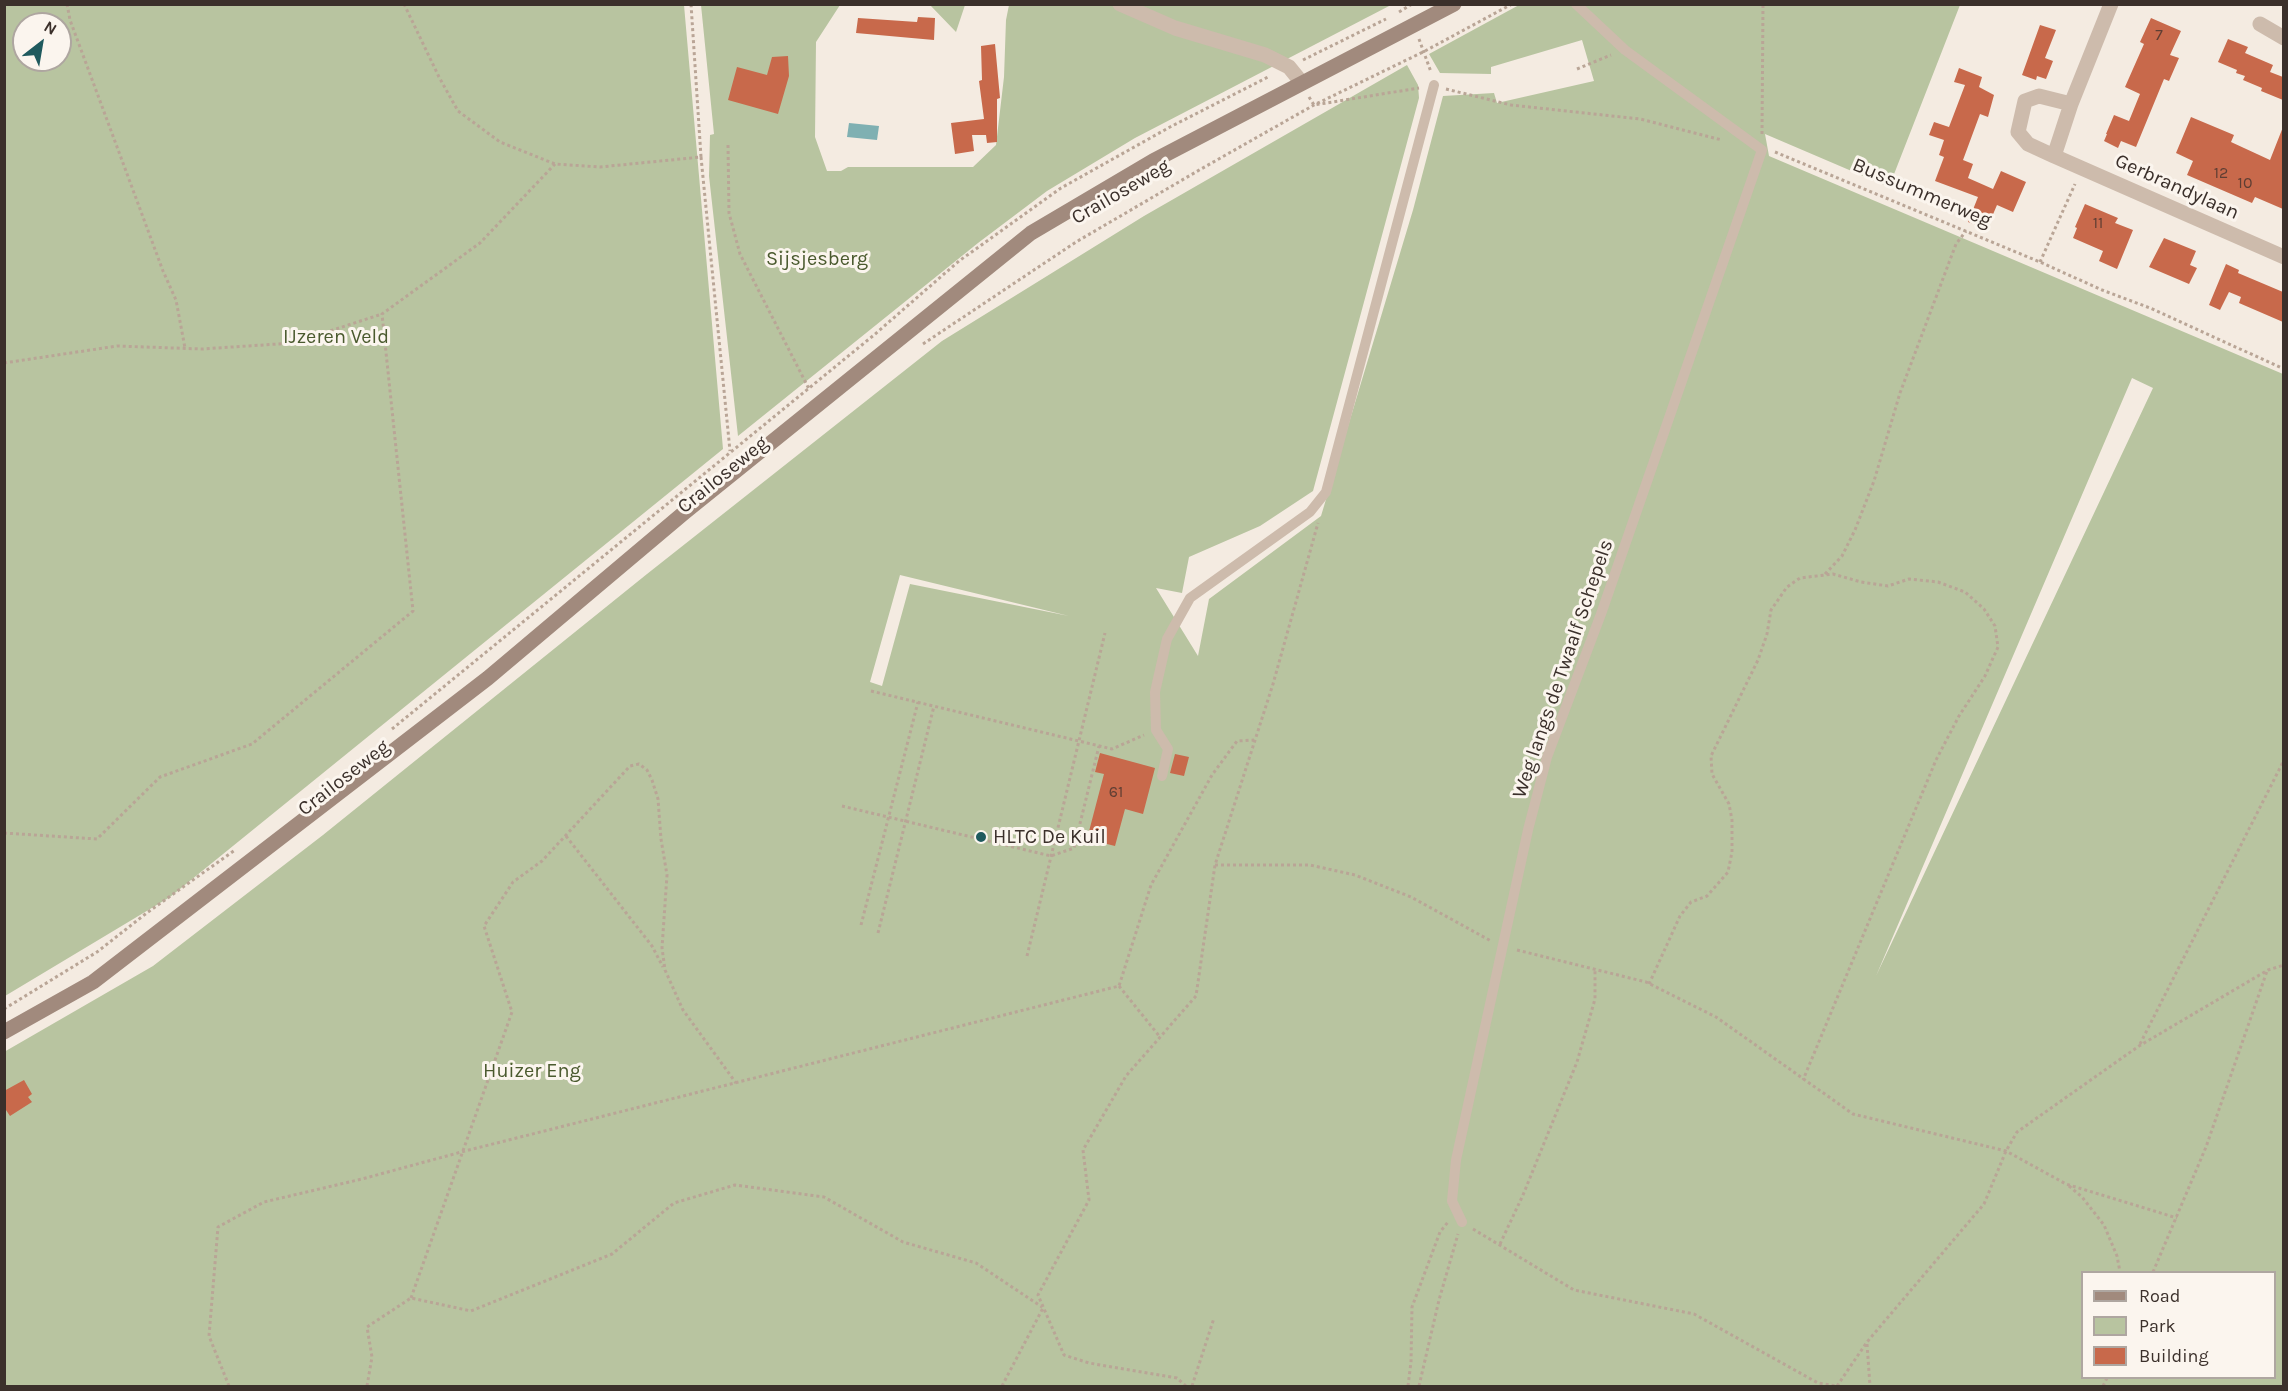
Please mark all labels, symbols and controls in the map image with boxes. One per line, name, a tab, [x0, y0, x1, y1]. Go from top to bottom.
north arrow	[12, 12, 72, 72]
text: N	[41, 17, 60, 39]
house number: 7	[2155, 25, 2163, 45]
street label: Gerbrandylaan	[2111, 149, 2243, 225]
street label: Bussummerweg	[1849, 153, 1995, 233]
street label: Crailoseweg	[1067, 154, 1175, 230]
house number: 12	[2214, 163, 2228, 183]
house number: 10	[2238, 173, 2252, 193]
house number: 11	[2093, 213, 2103, 233]
park label: Sijsjesberg	[766, 247, 868, 271]
park label: IJzeren Veld	[283, 325, 389, 349]
street label: Crailoseweg	[673, 431, 773, 519]
street label: Weg langs de Twaalf Schepels	[1507, 537, 1619, 801]
street label: Crailoseweg	[293, 735, 395, 821]
house number: 61	[1109, 782, 1123, 802]
place label: HLTC De Kuil	[993, 825, 1106, 849]
marker: HLTC De Kuil	[974, 830, 988, 844]
park label: Huizer Eng	[483, 1059, 581, 1083]
legend	[2081, 1271, 2276, 1379]
text: Road	[2139, 1285, 2180, 1307]
text: Park	[2139, 1315, 2176, 1337]
text: Building	[2139, 1345, 2209, 1367]

